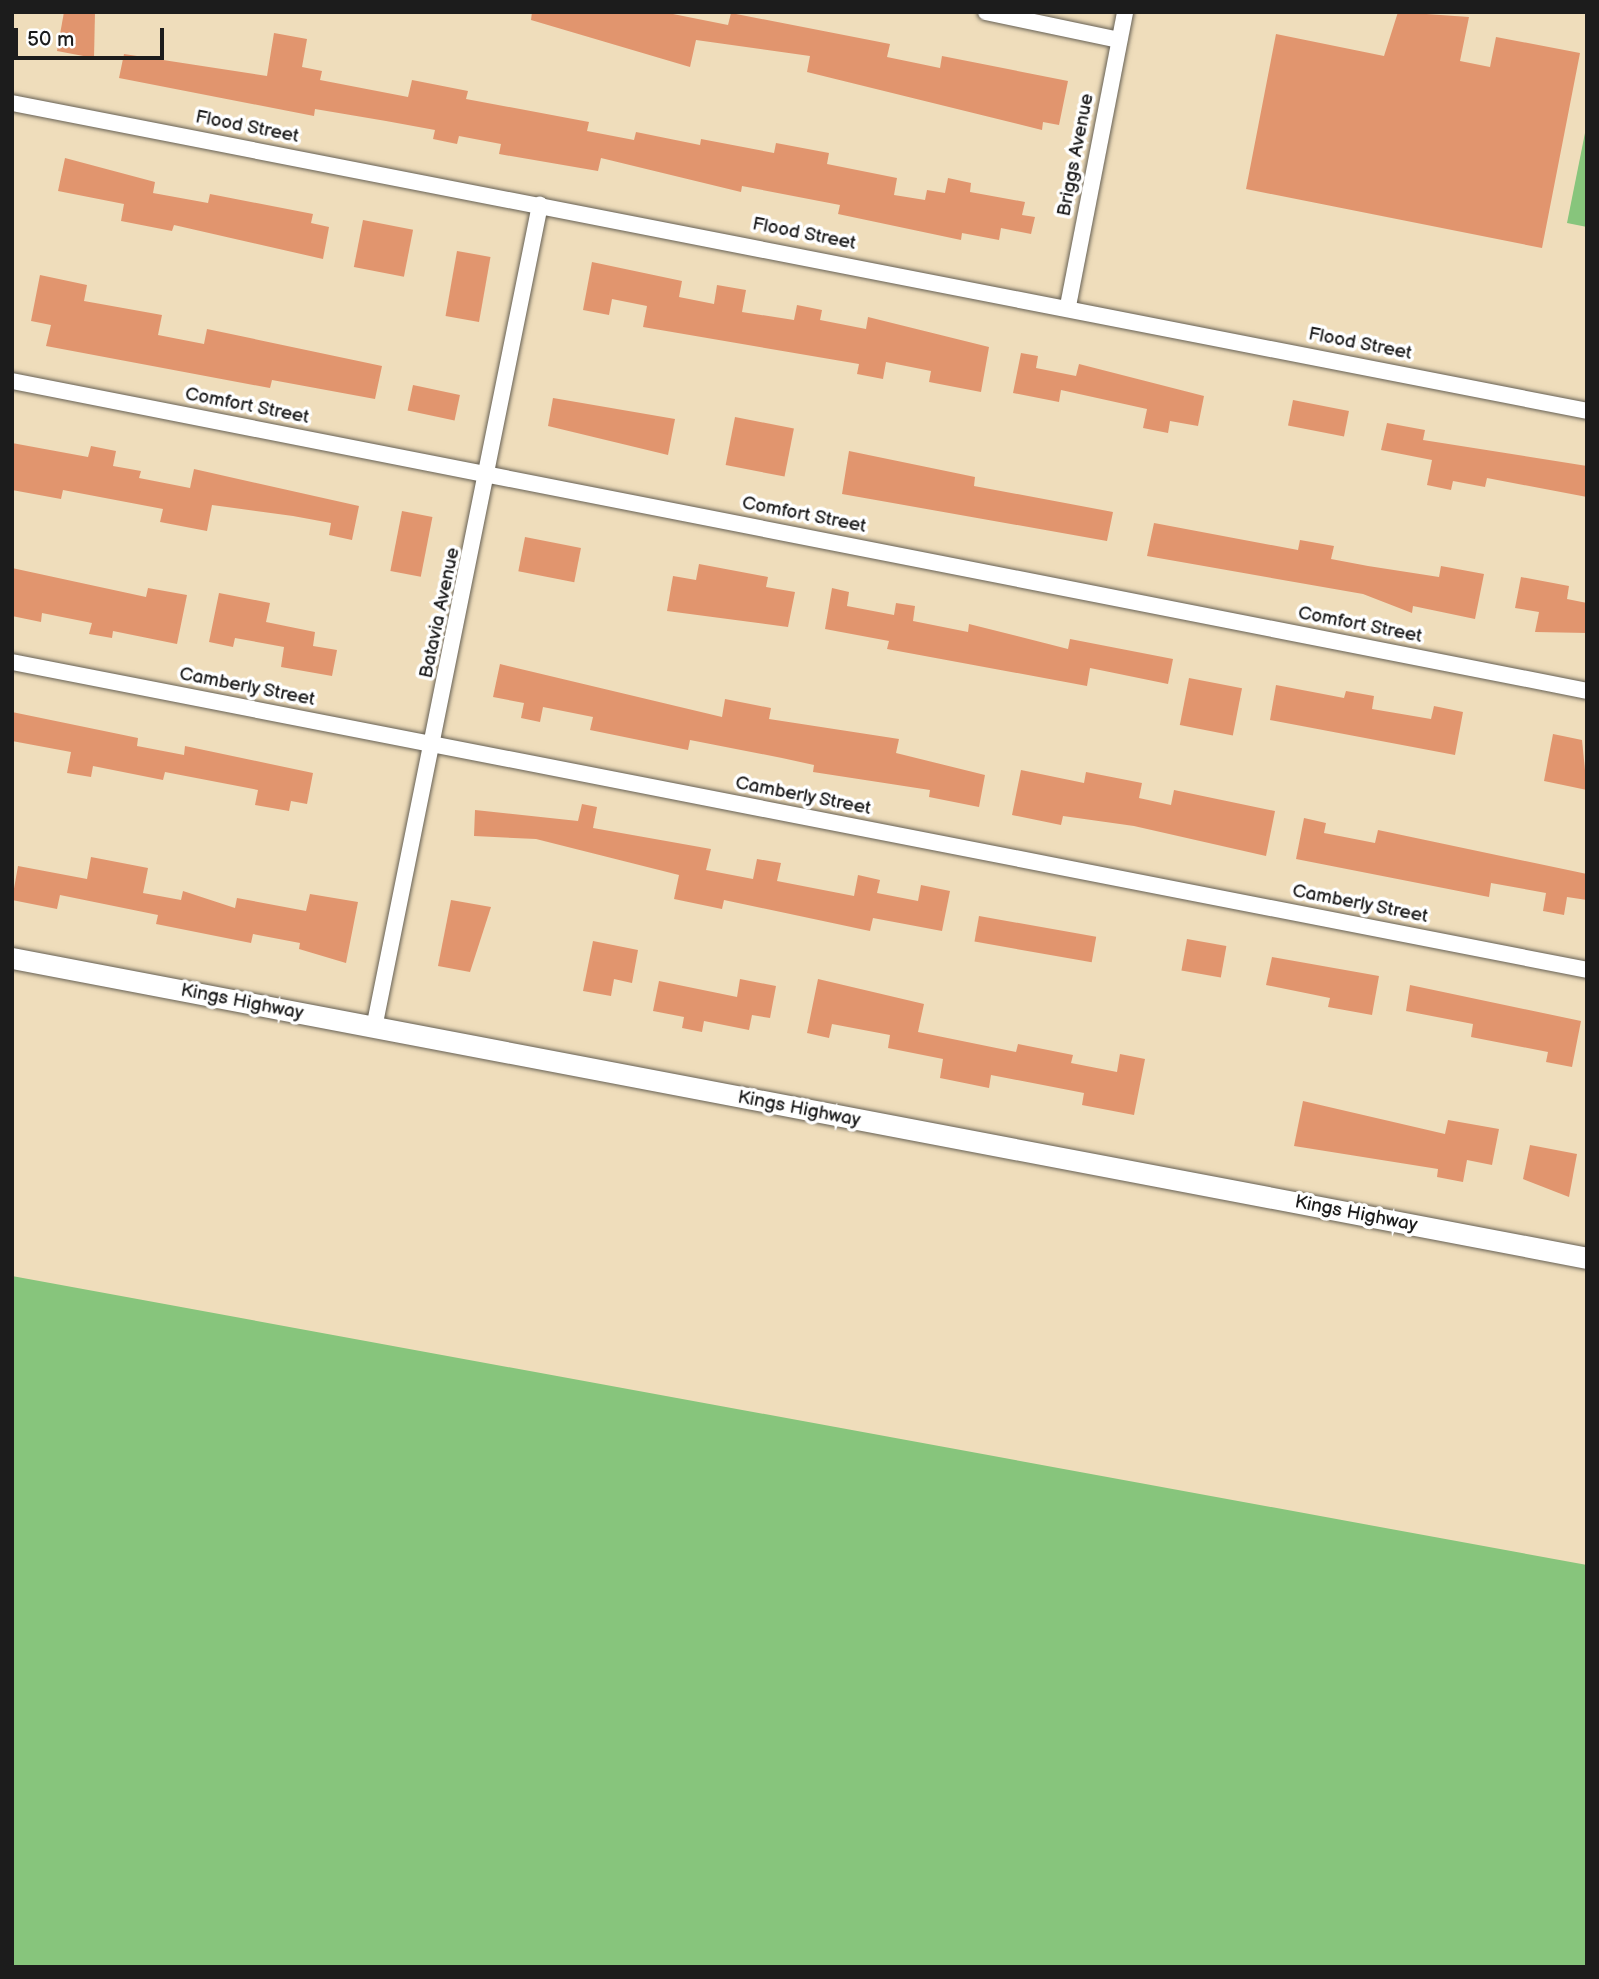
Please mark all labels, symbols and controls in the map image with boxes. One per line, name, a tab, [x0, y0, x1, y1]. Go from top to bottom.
scale bar	[18, 14, 168, 58]
text: 50 m	[27, 27, 74, 52]
street label: Briggs Avenue	[1053, 92, 1099, 218]
street label: Flood Street	[193, 106, 301, 148]
street label: Flood Street	[750, 213, 858, 255]
street label: Flood Street	[1306, 323, 1414, 365]
street label: Comfort Street	[183, 383, 311, 429]
street label: Comfort Street	[740, 492, 868, 538]
street label: Batavia Avenue	[415, 546, 465, 680]
street label: Comfort Street	[1296, 602, 1424, 648]
street label: Camberly Street	[177, 663, 317, 711]
street label: Camberly Street	[733, 772, 873, 820]
street label: Camberly Street	[1290, 880, 1430, 928]
street label: Kings Highway	[179, 979, 305, 1025]
street label: Kings Highway	[736, 1086, 862, 1132]
street label: Kings Highway	[1293, 1191, 1419, 1237]

